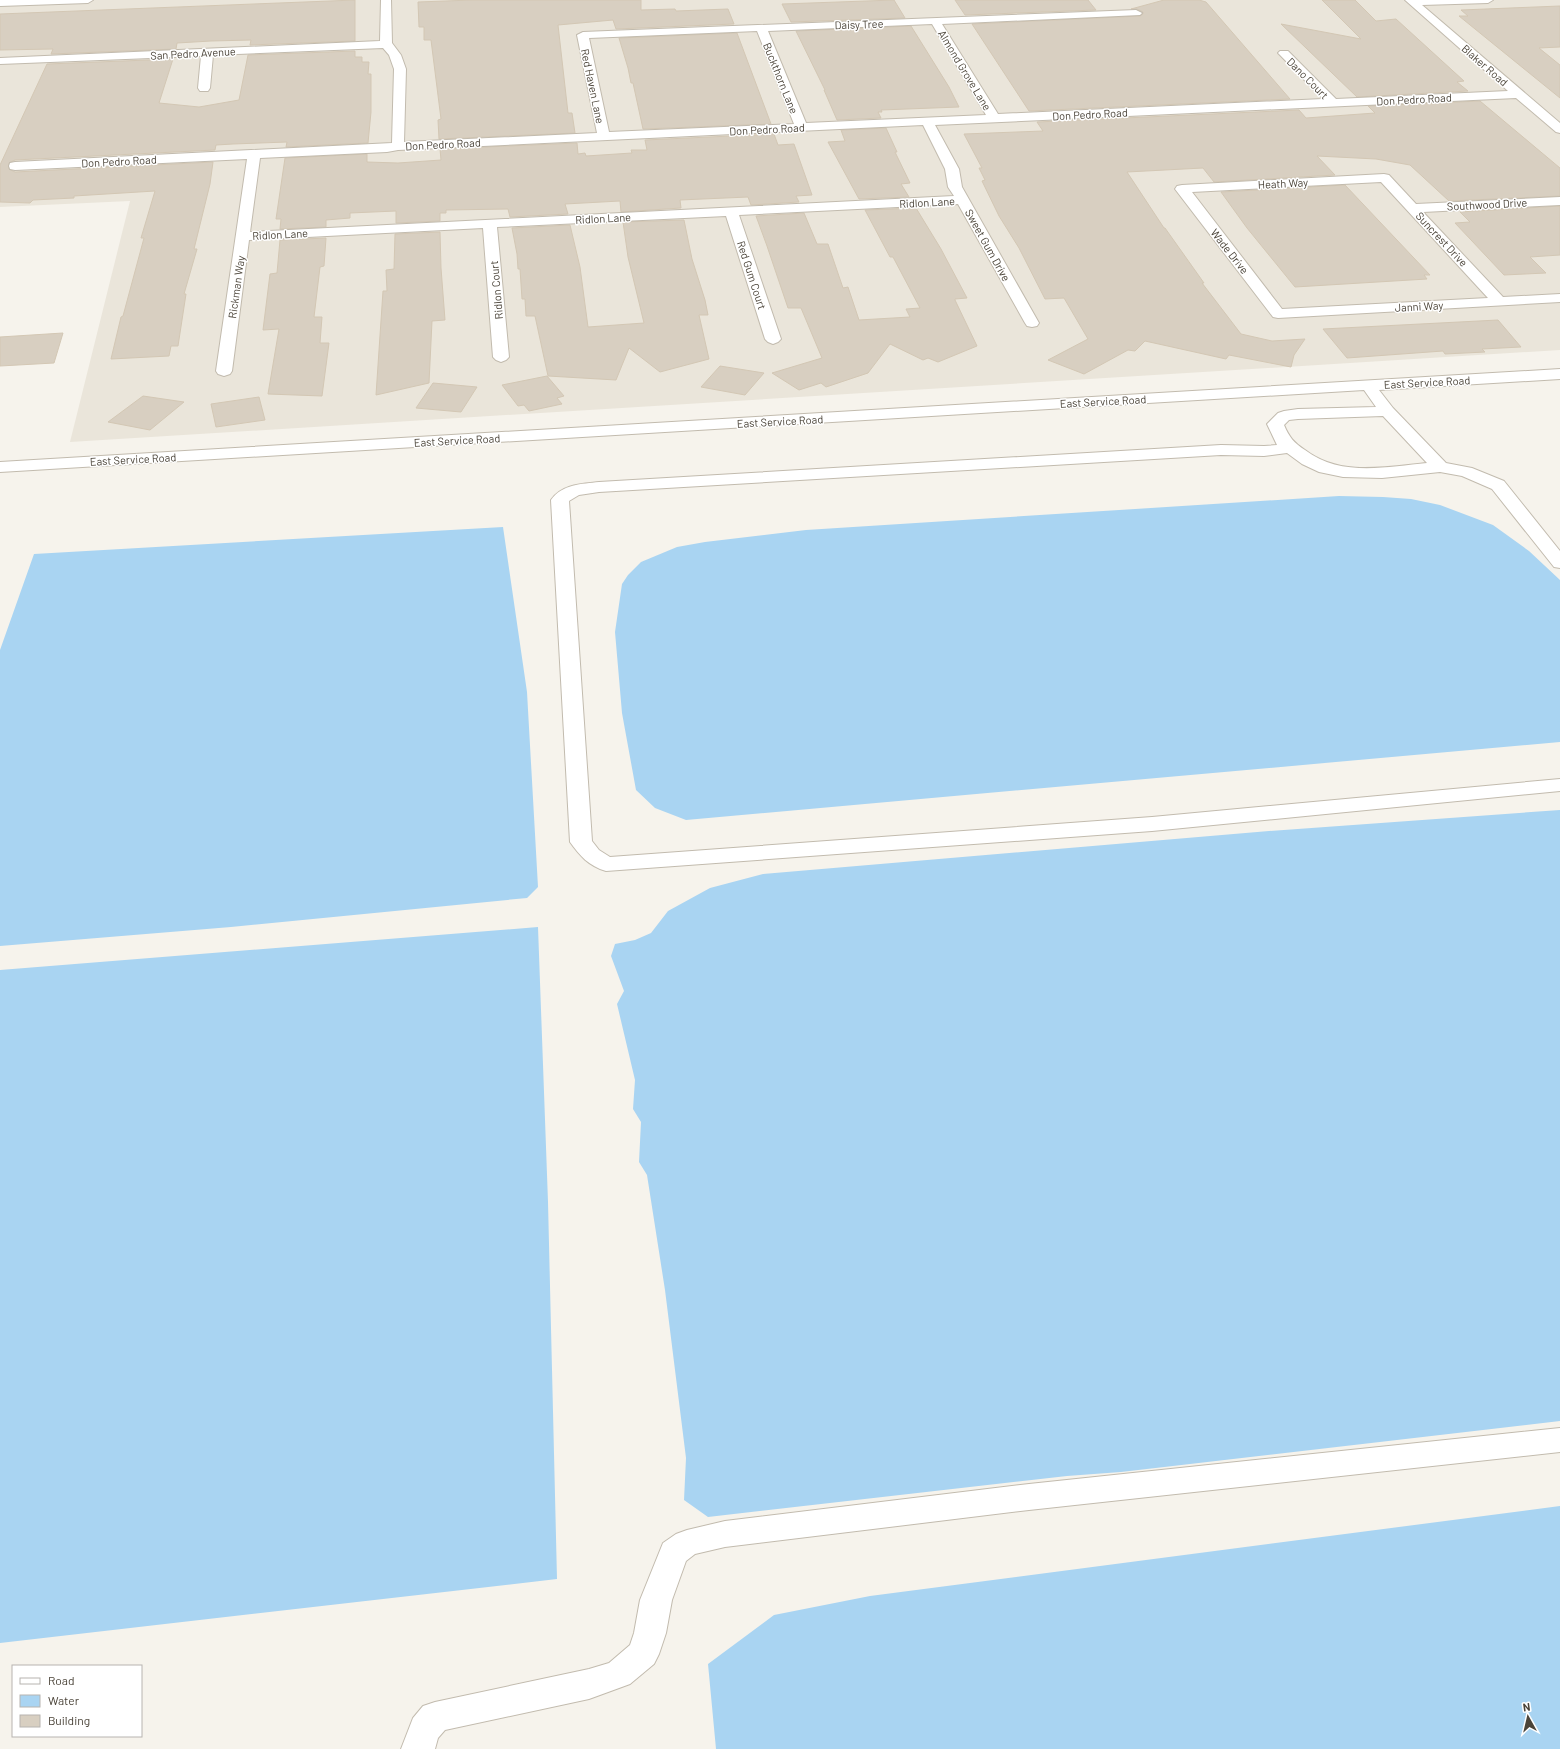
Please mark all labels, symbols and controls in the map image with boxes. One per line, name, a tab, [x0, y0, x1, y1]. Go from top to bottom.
street label: Daisy Tree	[834, 17, 884, 31]
street label: Almond Grove Lane	[936, 27, 994, 113]
street label: Buckthorn Lane	[761, 41, 801, 116]
street label: Blaker Road	[1459, 41, 1511, 89]
street label: San Pedro Avenue	[150, 44, 236, 62]
street label: Red Haven Lane	[579, 47, 607, 125]
street label: Dano Court	[1285, 55, 1331, 101]
street label: Don Pedro Road	[1376, 91, 1452, 107]
street label: Don Pedro Road	[1052, 106, 1128, 122]
street label: Don Pedro Road	[729, 121, 805, 137]
street label: Don Pedro Road	[405, 136, 481, 152]
street label: Don Pedro Road	[81, 153, 157, 169]
street label: Heath Way	[1257, 175, 1309, 191]
street label: Ridlon Lane	[899, 194, 955, 210]
street label: Southwood Drive	[1446, 195, 1528, 213]
street label: Sweet Gum Drive	[963, 207, 1013, 283]
street label: Suncrest Drive	[1414, 209, 1471, 269]
street label: Ridlon Lane	[575, 210, 631, 226]
street label: Ridlon Lane	[252, 226, 308, 242]
street label: Wade Drive	[1208, 226, 1252, 276]
street label: Red Gum Court	[735, 239, 769, 311]
street label: Rickman Way	[225, 255, 247, 319]
street label: Ridlon Court	[487, 260, 505, 320]
street label: Janni Way	[1394, 298, 1444, 314]
street label: East Service Road	[1383, 373, 1471, 391]
street label: East Service Road	[1059, 392, 1147, 410]
street label: East Service Road	[736, 412, 824, 430]
street label: East Service Road	[413, 431, 501, 449]
street label: East Service Road	[89, 450, 177, 468]
legend	[12, 1665, 142, 1737]
text: Road	[48, 1673, 75, 1687]
text: Water	[48, 1693, 80, 1707]
north arrow	[1508, 1697, 1548, 1737]
text: N	[1522, 1700, 1531, 1714]
text: Building	[48, 1713, 90, 1727]

